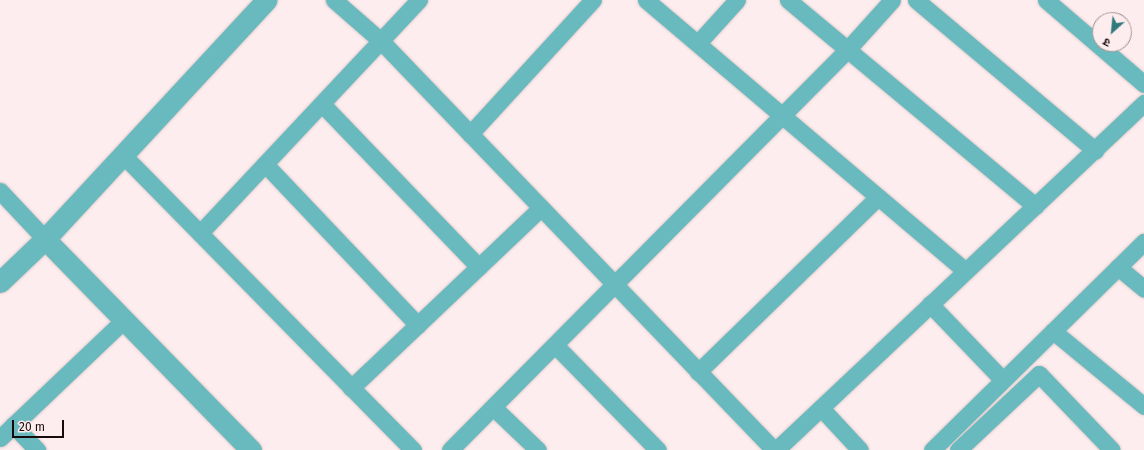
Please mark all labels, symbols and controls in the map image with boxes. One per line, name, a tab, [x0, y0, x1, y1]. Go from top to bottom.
north arrow	[1092, 12, 1132, 52]
text: उ	[1101, 35, 1113, 49]
scale bar	[14, 412, 66, 438]
text: 20 m	[19, 420, 45, 434]

